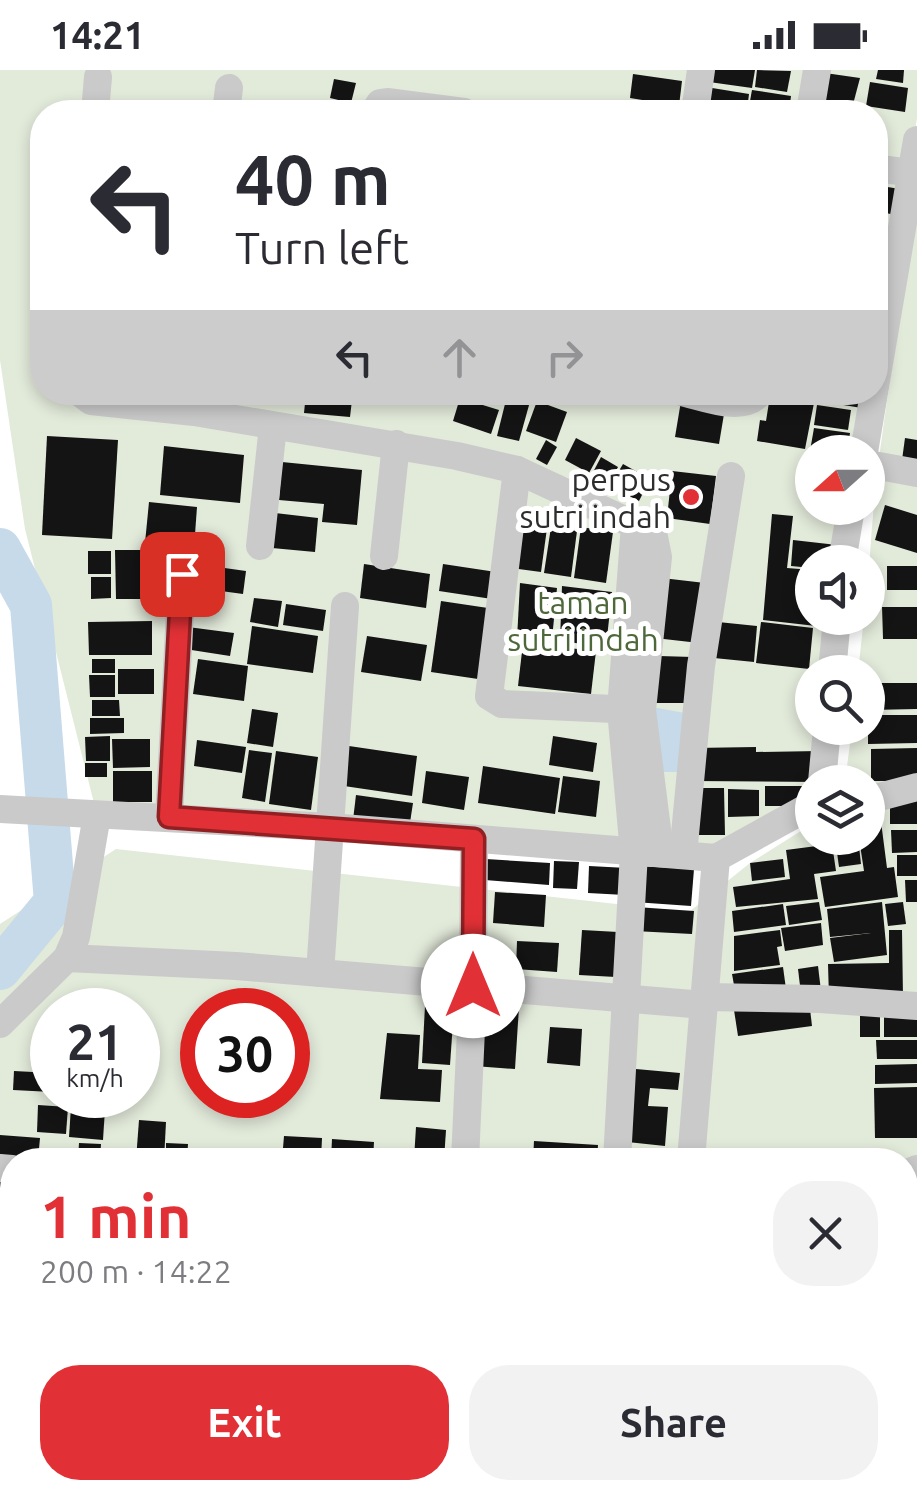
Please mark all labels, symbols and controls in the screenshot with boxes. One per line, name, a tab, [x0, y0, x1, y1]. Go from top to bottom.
text: 14:21	[50, 14, 145, 56]
icon: left	[70, 140, 200, 270]
text: 40 m	[235, 140, 391, 218]
text: Turn left	[235, 222, 409, 273]
icon: left	[327, 330, 382, 385]
icon: ahead	[432, 330, 487, 385]
icon: right	[537, 330, 592, 385]
north arrow	[795, 435, 885, 525]
map controls	[795, 435, 885, 855]
place label: perpus sutri indah	[520, 461, 671, 534]
marker: perpus sutri indah	[680, 486, 702, 508]
pin	[140, 532, 225, 617]
button: sound	[795, 545, 885, 635]
icon: arrive	[155, 547, 210, 602]
park label: taman sutri indah	[507, 584, 659, 657]
button: search	[795, 655, 885, 745]
button: layers	[795, 765, 885, 855]
position arrow	[421, 934, 525, 1038]
speed limit sign: 30	[180, 988, 310, 1118]
text: 21	[67, 1013, 123, 1069]
text: km/h	[66, 1064, 124, 1092]
button: close	[773, 1181, 878, 1286]
text: 1 min	[40, 1182, 192, 1249]
text: 200 m · 14:22	[40, 1253, 232, 1289]
button: Exit	[40, 1365, 449, 1480]
button: Share	[469, 1365, 878, 1480]

